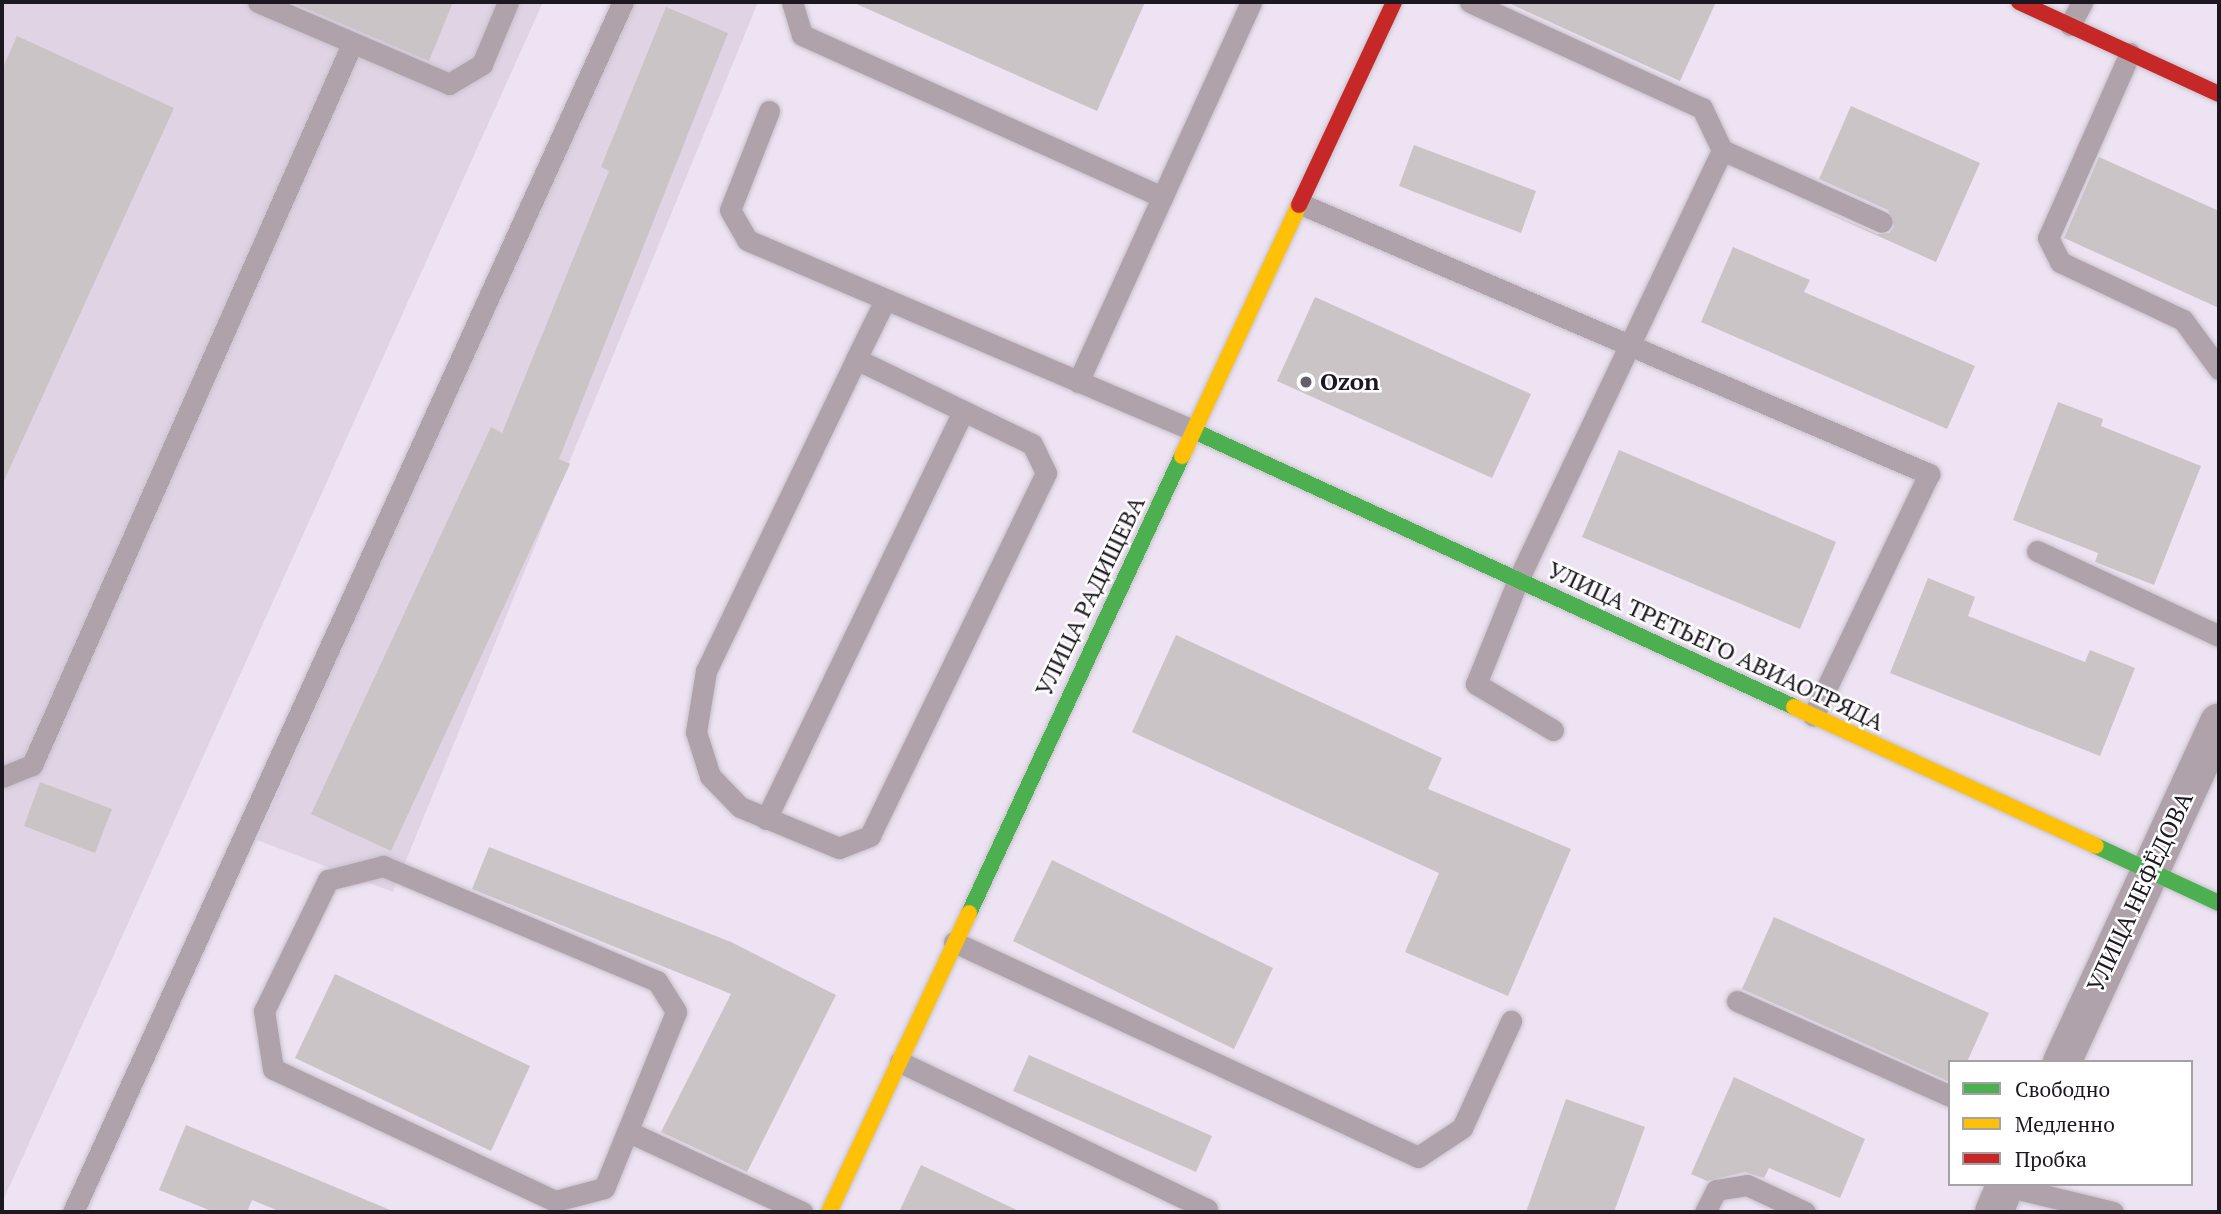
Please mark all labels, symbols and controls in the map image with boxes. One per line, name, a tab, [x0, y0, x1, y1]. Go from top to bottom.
place label: Ozon	[1320, 368, 1379, 396]
marker: Ozon	[1298, 374, 1314, 390]
street label: УЛИЦА РАДИЩЕВА	[1029, 491, 1151, 701]
street label: УЛИЦА ТРЕТЬЕГО АВИАОТРЯДА	[1543, 555, 1889, 737]
street label: УЛИЦА НЕФЁДОВА	[2081, 787, 2199, 997]
legend	[1948, 1060, 2193, 1186]
text: Свободно	[2015, 1075, 2110, 1103]
text: Медленно	[2015, 1110, 2115, 1138]
text: Пробка	[2015, 1145, 2087, 1173]

